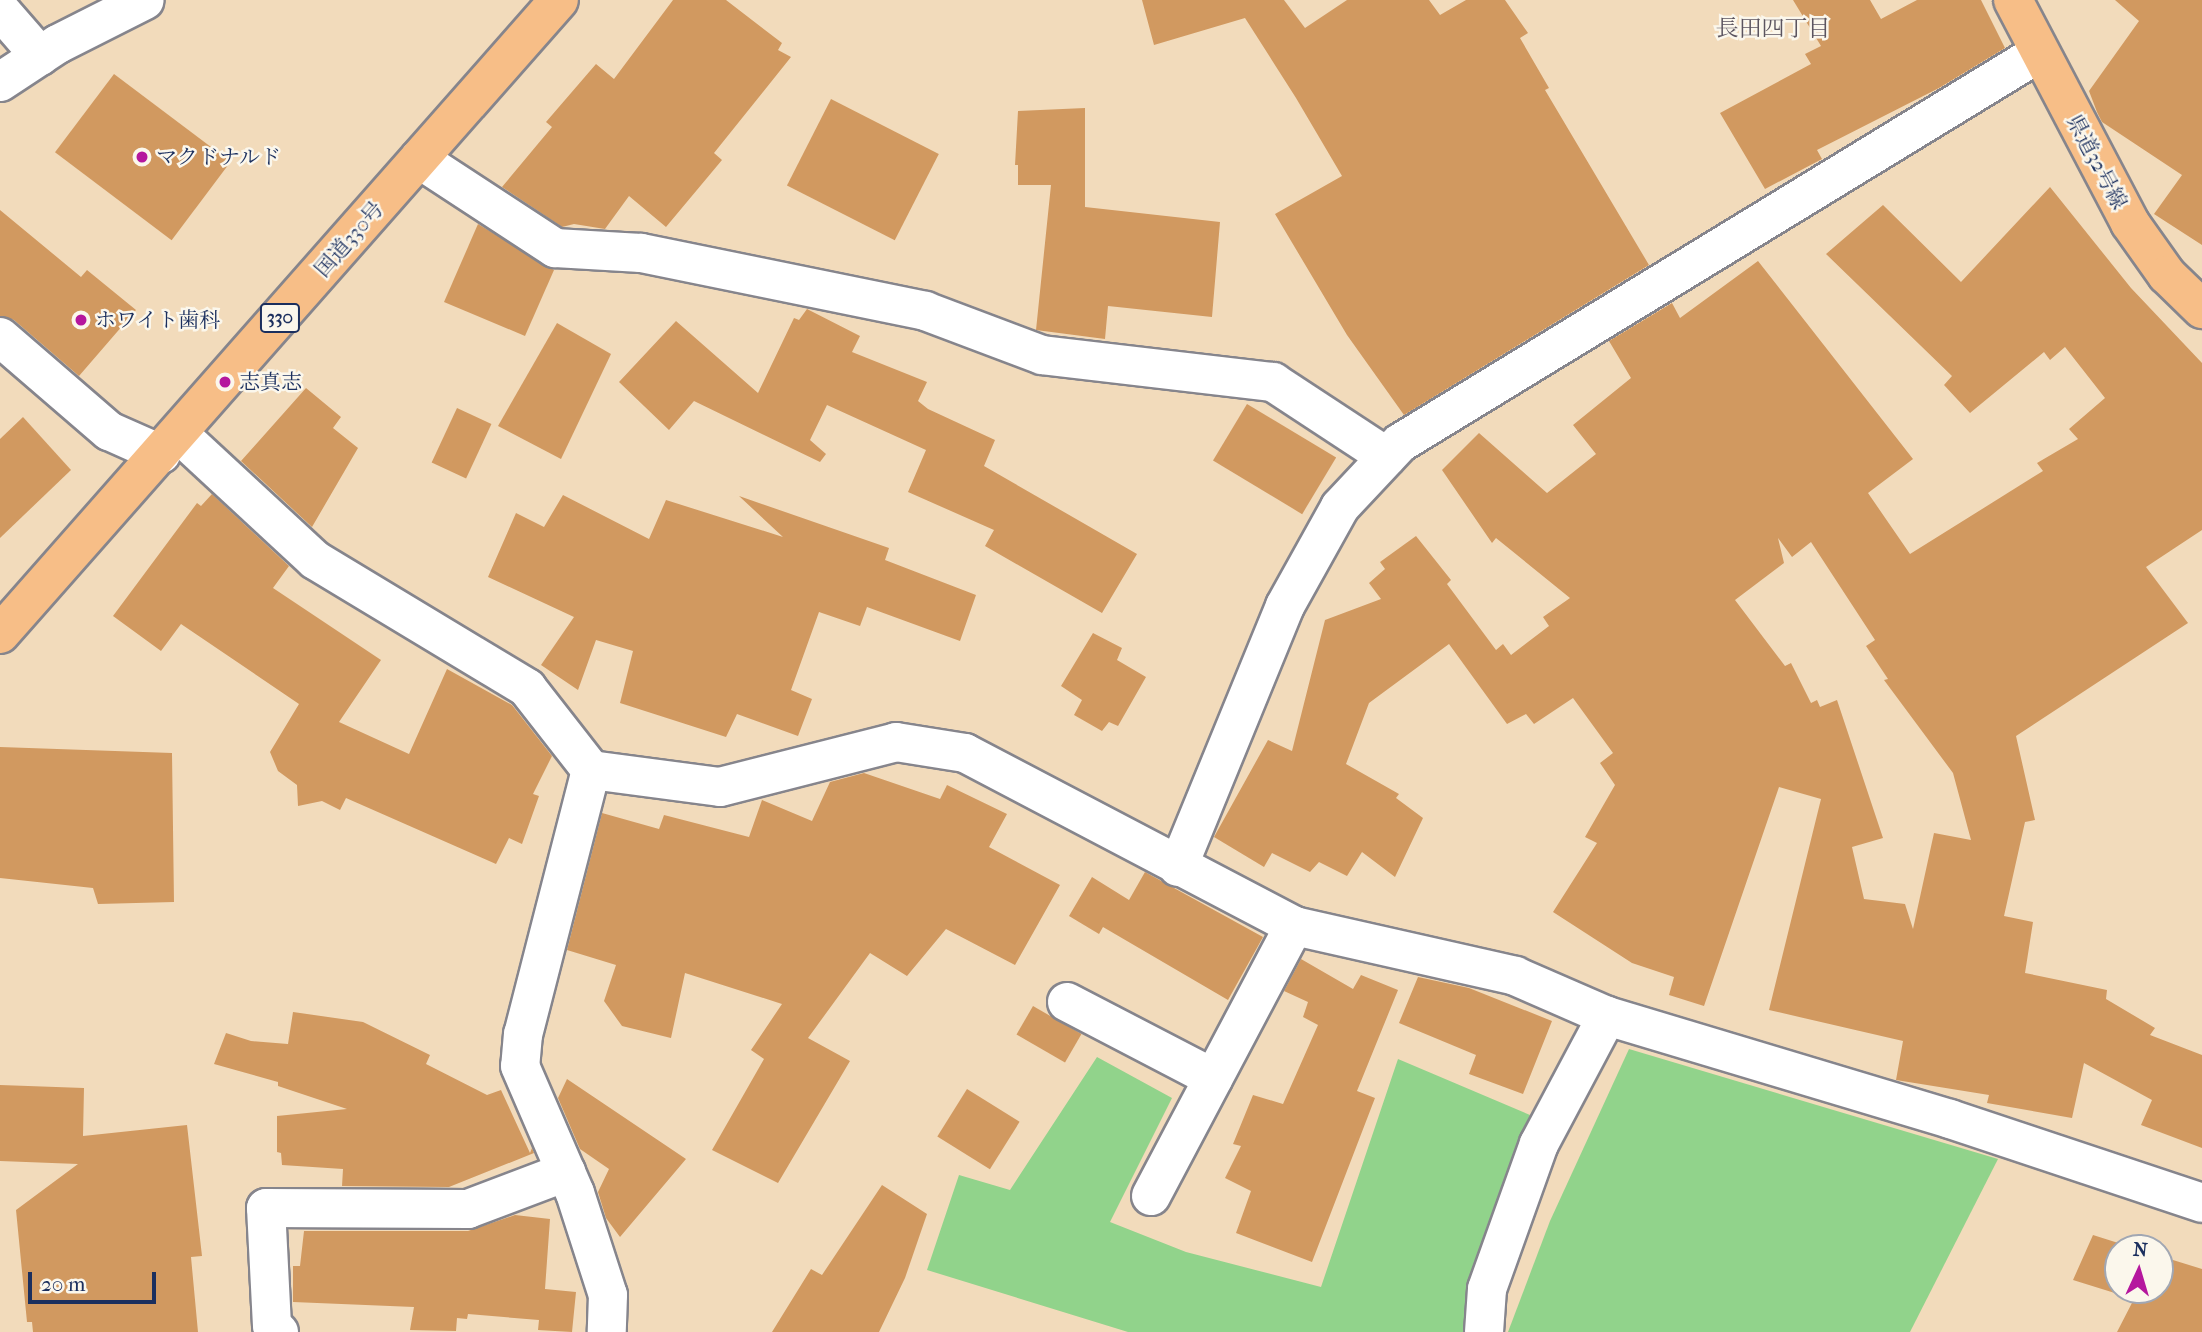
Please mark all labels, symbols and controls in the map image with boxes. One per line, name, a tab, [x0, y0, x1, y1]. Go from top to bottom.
district label: 長田四丁目	[1716, 15, 1830, 43]
street label: 県道32号線	[2062, 110, 2132, 214]
place label: マクドナルド	[156, 144, 282, 170]
marker: マクドナルド	[134, 149, 150, 165]
street label: 国道330号	[309, 196, 389, 282]
road number: 330	[259, 302, 301, 334]
place label: ホワイト歯科	[95, 307, 221, 333]
marker: ホワイト歯科	[73, 312, 89, 328]
place label: 志真志	[239, 369, 302, 395]
marker: 志真志	[217, 374, 233, 390]
north arrow	[2104, 1234, 2174, 1304]
text: N	[2132, 1239, 2148, 1262]
scale bar	[32, 1258, 159, 1302]
text: 20 m	[41, 1272, 85, 1296]

